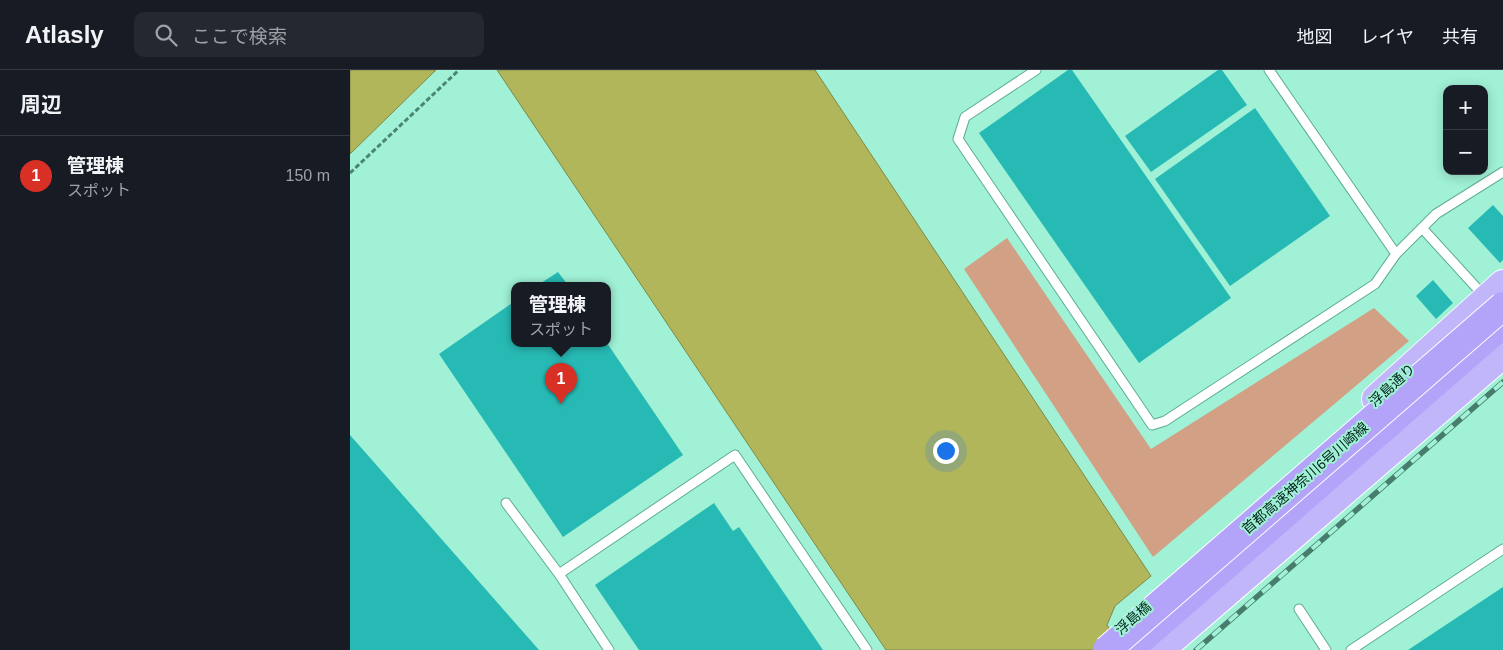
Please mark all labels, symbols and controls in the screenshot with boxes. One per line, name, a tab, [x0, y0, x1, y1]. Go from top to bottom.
search box	[134, 12, 484, 57]
text: Atlasly	[25, 21, 104, 48]
icon: search	[152, 21, 180, 49]
text: ここで検索	[192, 26, 287, 47]
text: 地図	[1297, 27, 1333, 47]
text: レイヤ	[1361, 27, 1414, 47]
text: 共有	[1442, 27, 1478, 47]
map controls	[1443, 85, 1488, 175]
button: +	[1443, 85, 1488, 130]
text: 周辺	[20, 93, 62, 116]
button: −	[1443, 130, 1488, 175]
text: 管理棟	[67, 155, 124, 176]
text: 1	[32, 167, 40, 184]
text: 150 m	[286, 167, 330, 184]
text: スポット	[67, 182, 131, 199]
popup	[511, 282, 611, 347]
text: 管理棟	[529, 294, 586, 315]
text: スポット	[529, 321, 593, 338]
street label: 浮島通り	[1366, 360, 1418, 410]
pin: 1	[545, 363, 577, 404]
street label: 首都高速神奈川6号川崎線	[1239, 419, 1371, 537]
your location	[933, 438, 959, 464]
street label: 浮島橋	[1112, 598, 1154, 638]

